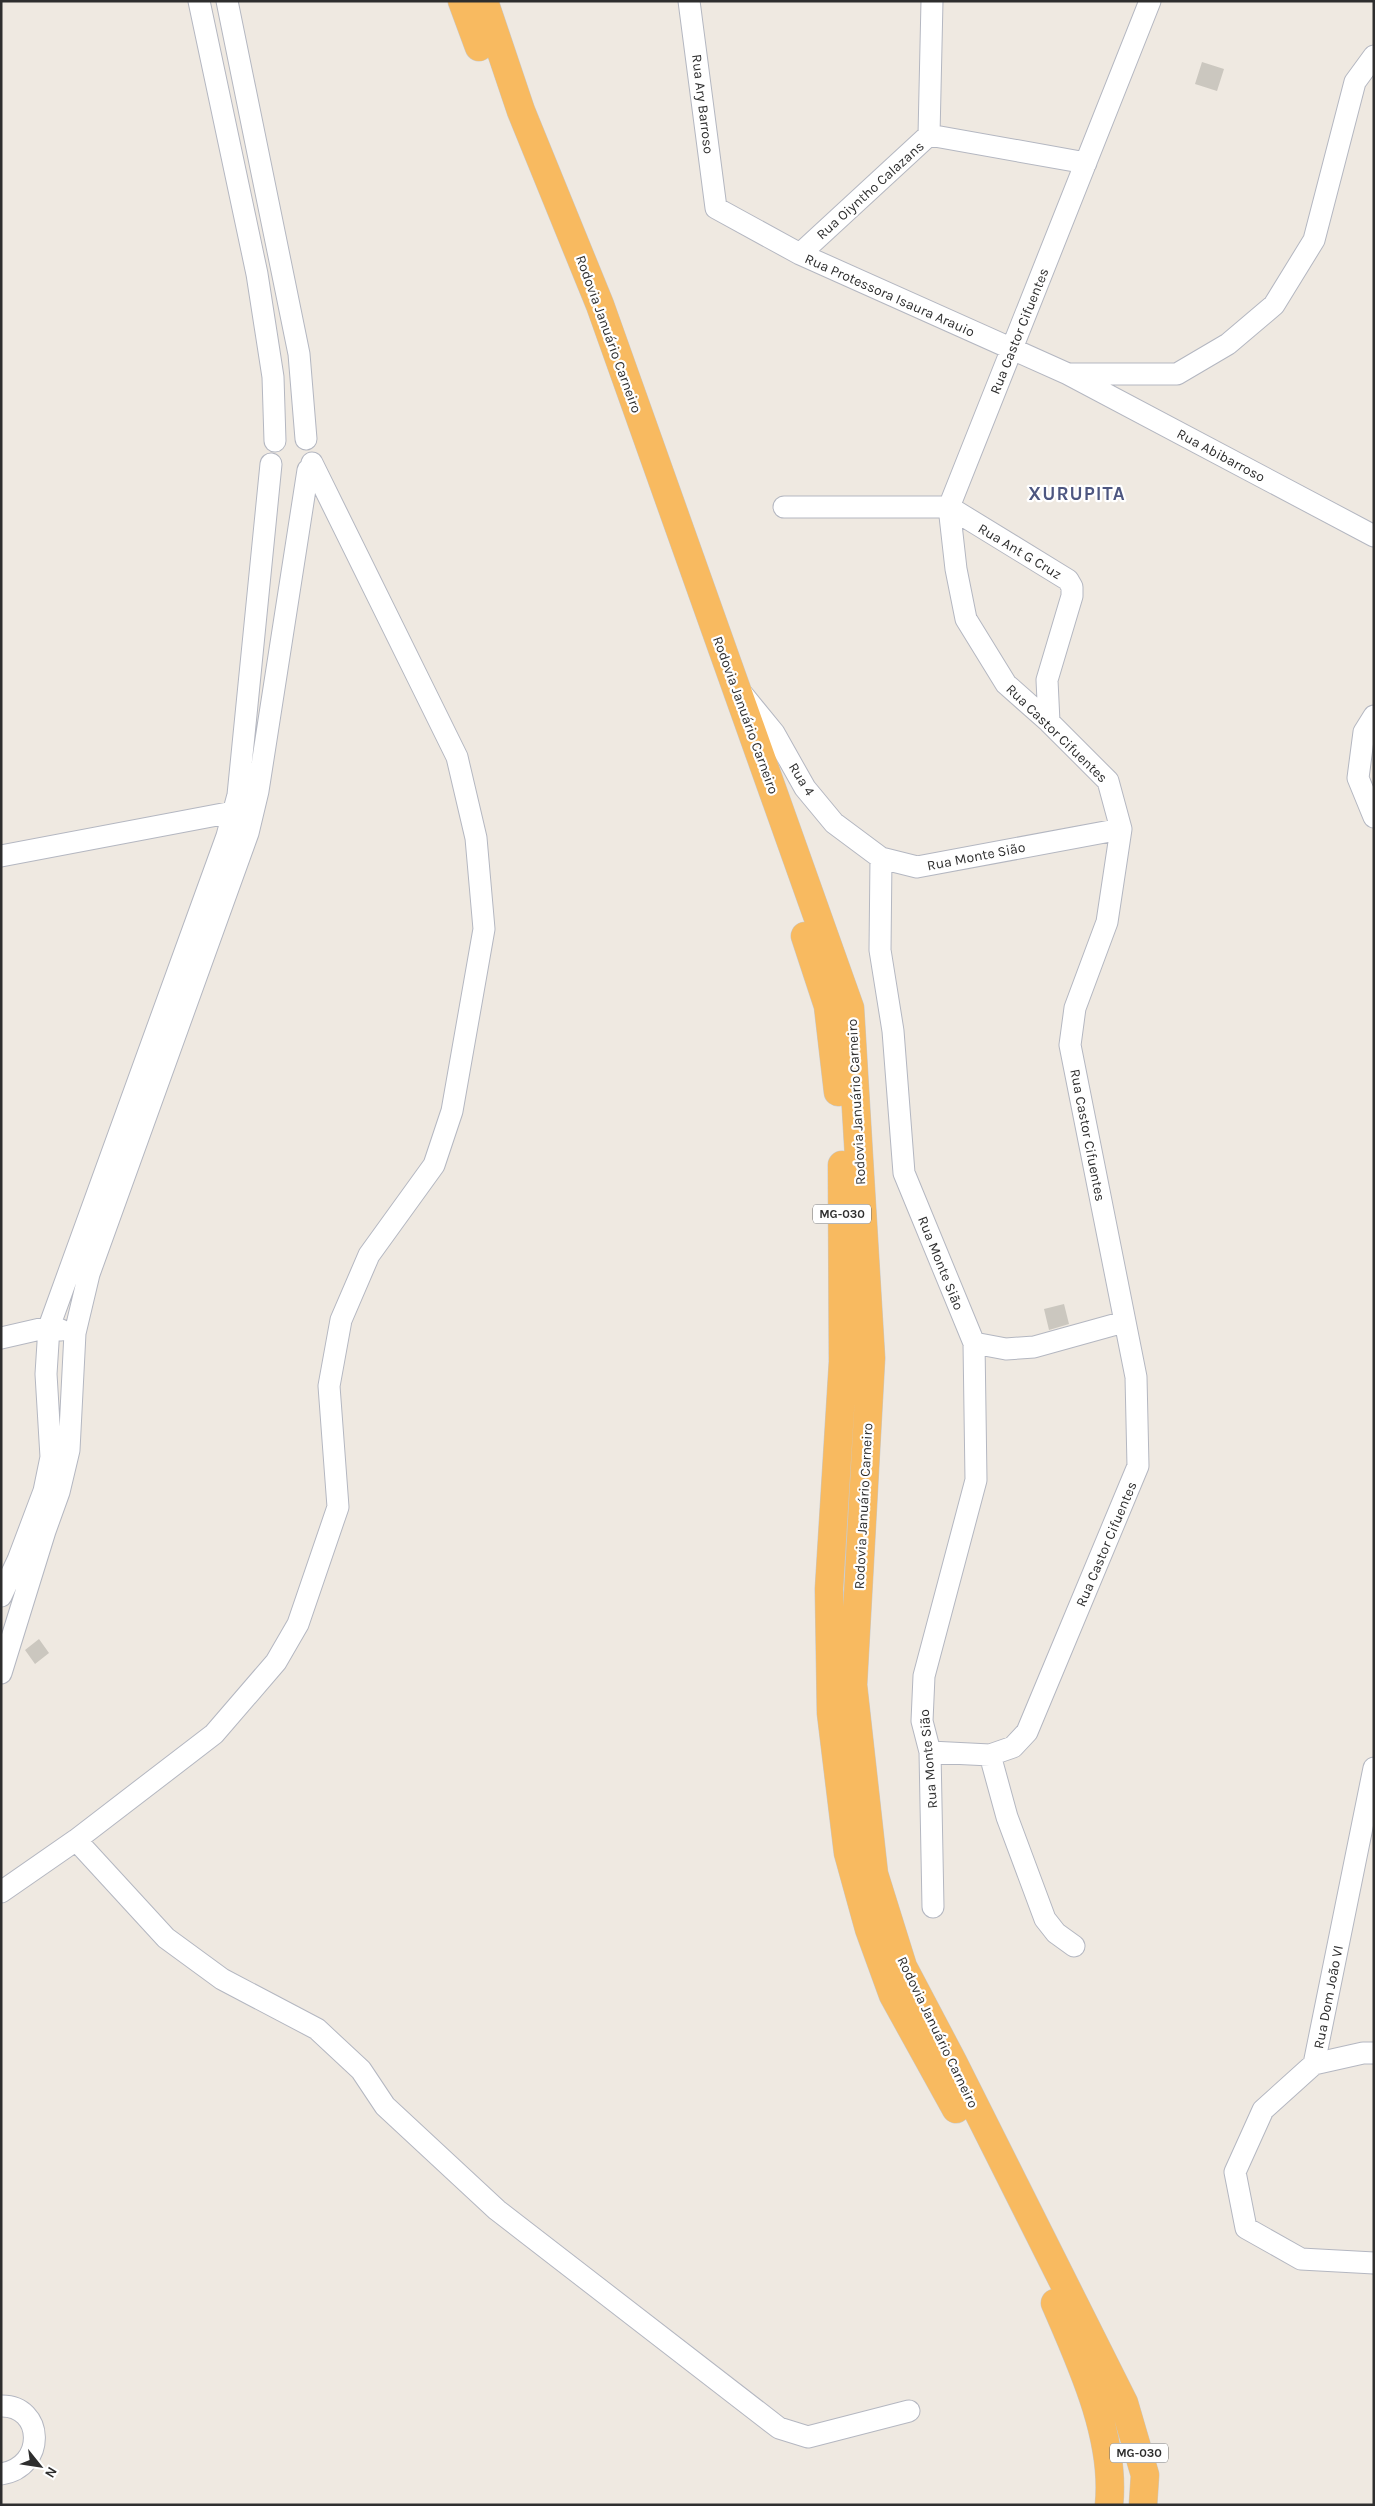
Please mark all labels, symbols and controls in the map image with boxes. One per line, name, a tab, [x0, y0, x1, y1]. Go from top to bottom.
street label: Rua Ary Barroso	[688, 53, 717, 155]
street label: Rua Oiyntho Calazans	[813, 138, 928, 243]
street label: Rua Protessora Isaura Arauio	[802, 250, 977, 341]
street label: Rodovia Januário Carneiro	[572, 253, 645, 415]
street label: Rua Castor Cifuentes	[986, 266, 1053, 397]
street label: Rua Abibarroso	[1174, 425, 1268, 486]
district label: XURUPITA	[1028, 483, 1126, 505]
street label: Rua Ant G Cruz	[975, 520, 1065, 583]
street label: Rodovia Januário Carneiro	[709, 634, 782, 796]
street label: Rua Castor Cifuentes	[1002, 681, 1111, 786]
street label: Rua 4	[785, 760, 818, 799]
street label: Rua Monte Sião	[925, 839, 1027, 874]
street label: Rodovia Januário Carneiro	[844, 1018, 869, 1186]
street label: Rua Castor Cifuentes	[1066, 1067, 1109, 1203]
road number: MG-030	[813, 1204, 871, 1224]
street label: Rua Monte Sião	[914, 1214, 967, 1313]
street label: Rodovia Januário Carneiro	[851, 1422, 876, 1590]
street label: Rua Castor Cifuentes	[1072, 1479, 1141, 1609]
street label: Rua Monte Sião	[916, 1708, 941, 1809]
street label: Rua Dom João VI	[1310, 1944, 1347, 2050]
street label: Rodovia Januário Carneiro	[893, 1954, 982, 2111]
north arrow	[15, 2441, 65, 2491]
road number: MG-030	[1110, 2444, 1168, 2462]
text: N	[41, 2464, 61, 2481]

